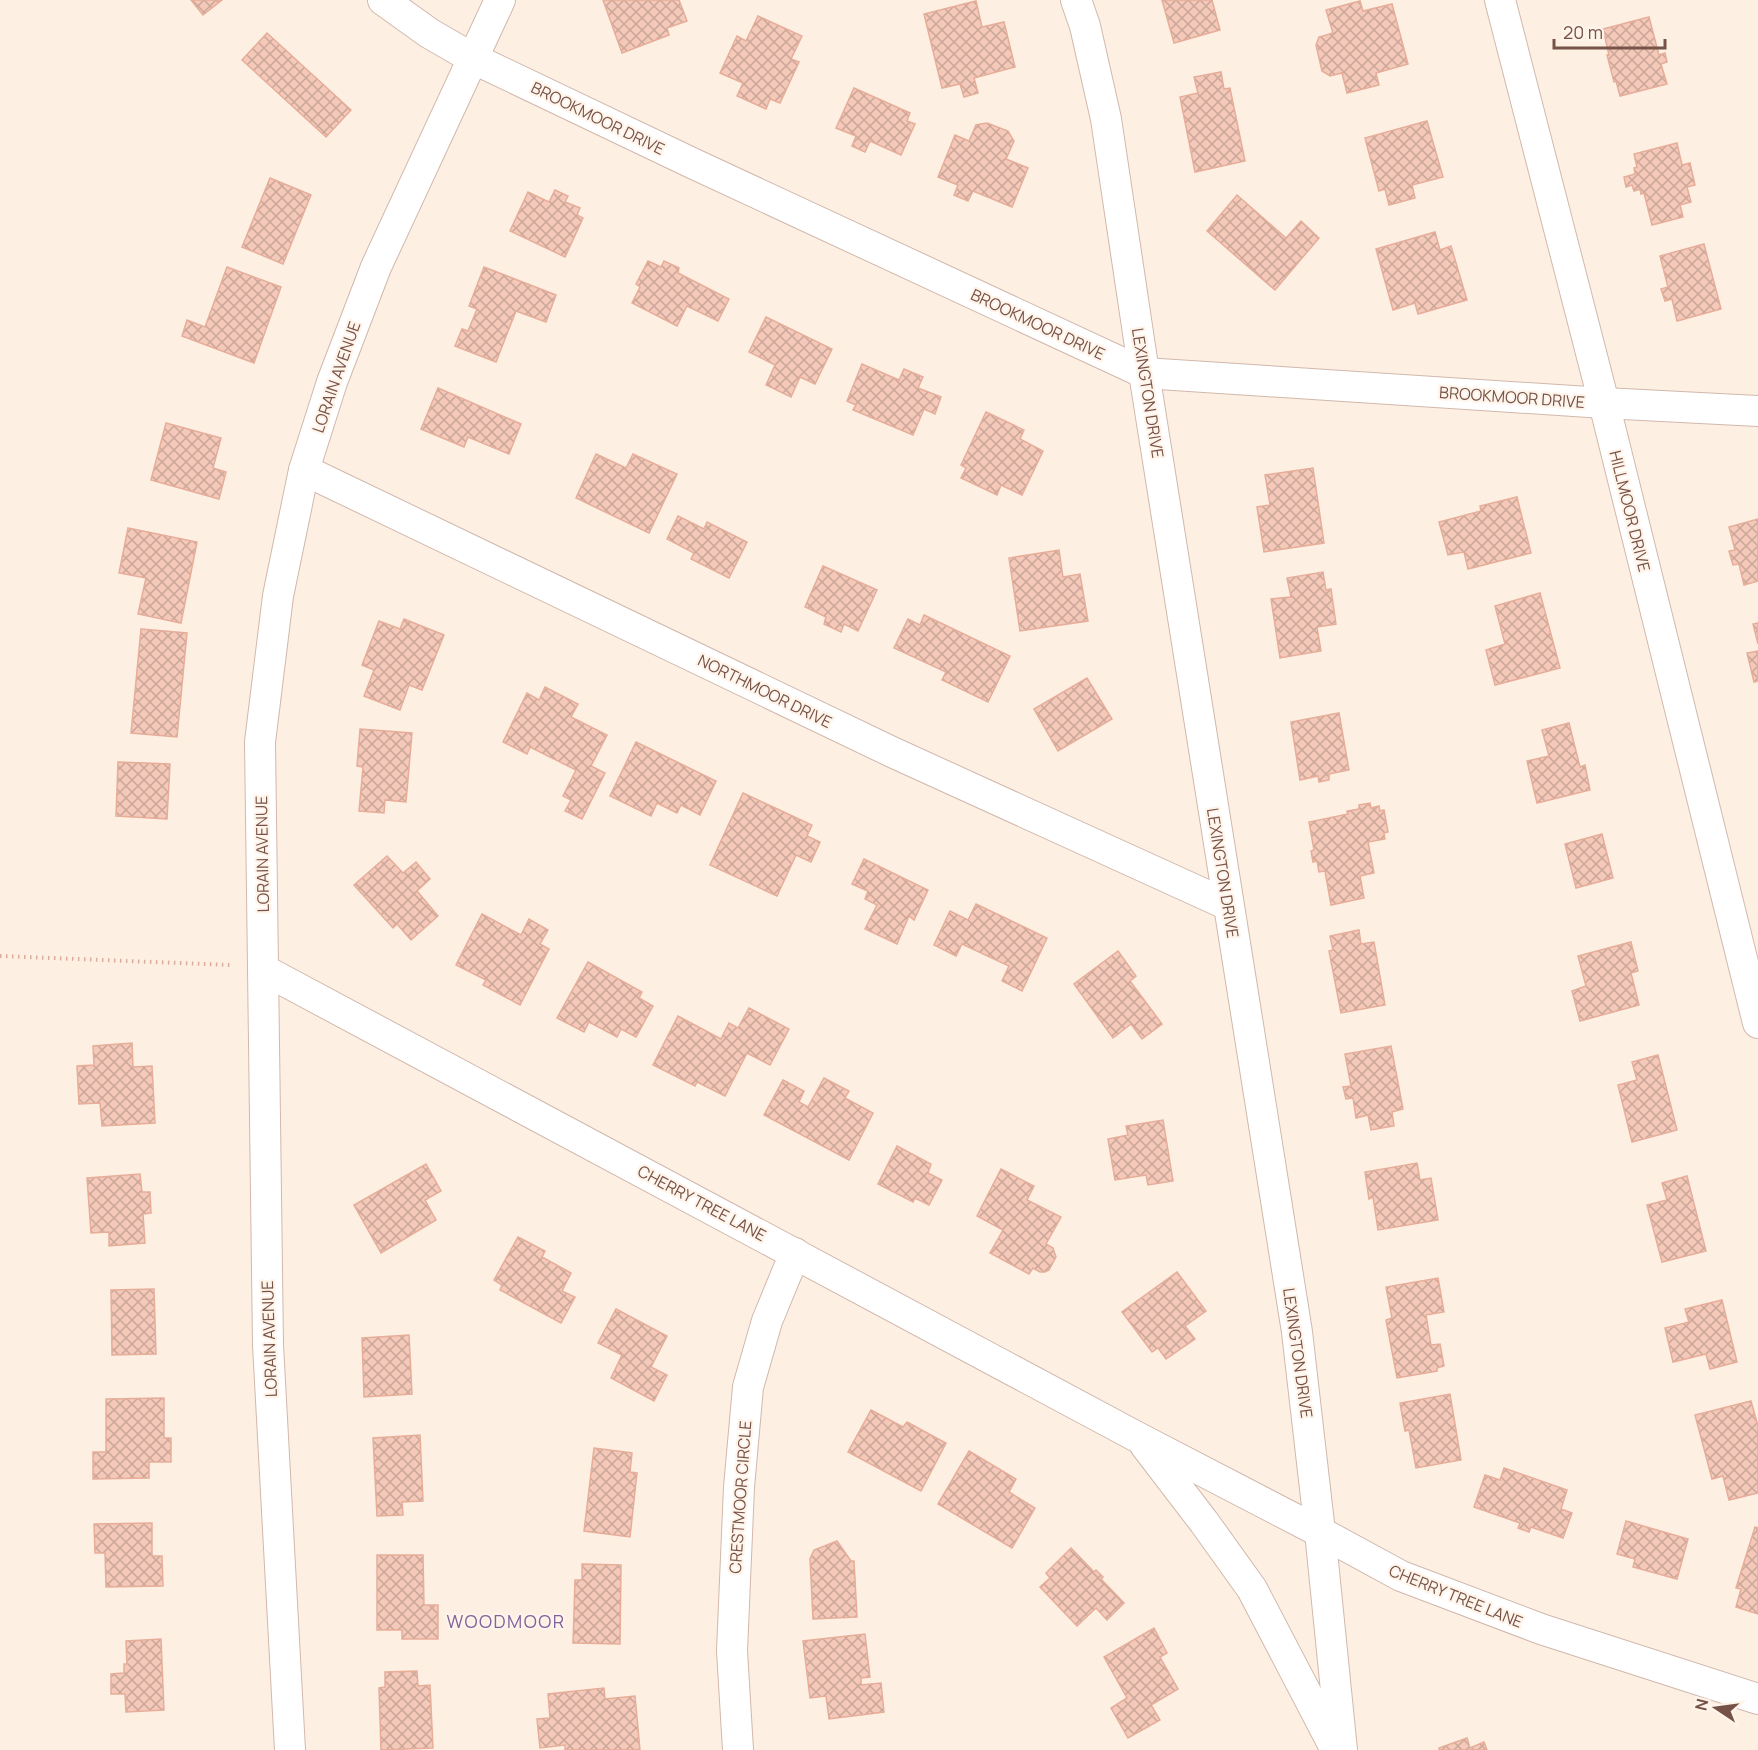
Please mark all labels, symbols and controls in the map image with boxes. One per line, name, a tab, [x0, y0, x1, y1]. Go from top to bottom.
scale bar	[1554, 12, 1665, 50]
text: 20 m	[1563, 20, 1603, 44]
street label: BROOKMOOR DRIVE	[528, 76, 668, 160]
street label: BROOKMOOR DRIVE	[967, 283, 1109, 365]
street label: LORAIN AVENUE	[307, 318, 365, 436]
street label: LEXINGTON DRIVE	[1127, 326, 1169, 460]
street label: BROOKMOOR DRIVE	[1439, 381, 1585, 413]
street label: HILLMOOR DRIVE	[1604, 448, 1656, 574]
street label: NORTHMOOR DRIVE	[694, 649, 836, 733]
street label: LORAIN AVENUE	[250, 795, 274, 913]
street label: LEXINGTON DRIVE	[1202, 806, 1244, 940]
street label: CHERRY TREE LANE	[634, 1160, 770, 1246]
street label: LORAIN AVENUE	[256, 1280, 282, 1398]
street label: LEXINGTON DRIVE	[1278, 1286, 1318, 1420]
street label: CRESTMOOR CIRCLE	[724, 1420, 756, 1574]
street label: CHERRY TREE LANE	[1386, 1559, 1526, 1633]
district label: WOODMOOR	[446, 1609, 566, 1633]
north arrow	[1686, 1678, 1746, 1738]
text: N	[1689, 1697, 1713, 1713]

